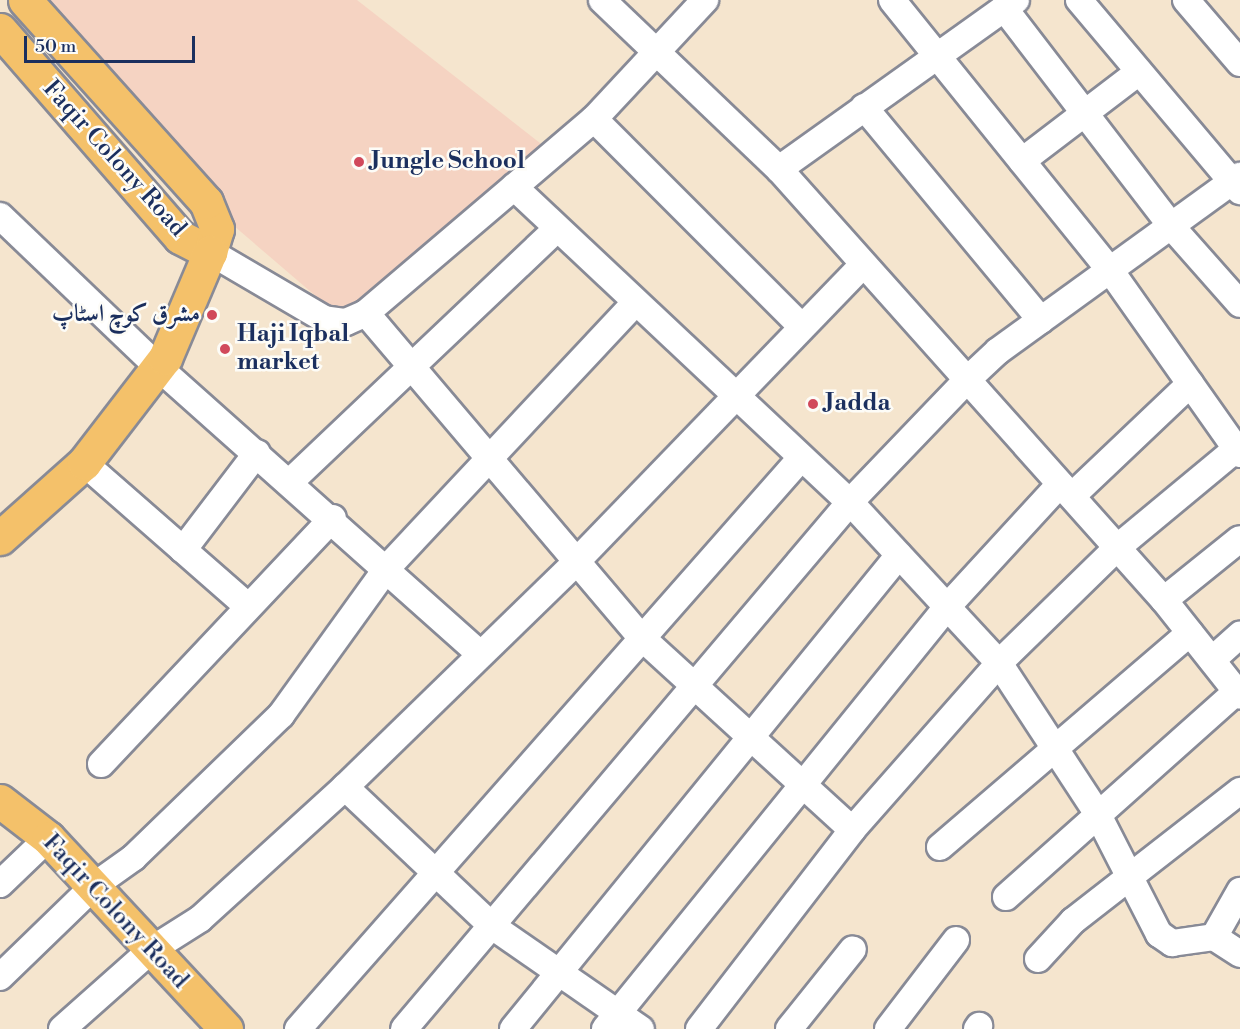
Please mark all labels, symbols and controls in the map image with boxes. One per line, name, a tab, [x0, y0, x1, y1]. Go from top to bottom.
scale bar	[27, 24, 198, 62]
text: 50 m	[35, 35, 76, 58]
street label: Faqir Colony Road	[36, 75, 192, 243]
place label: Jungle School	[371, 148, 525, 176]
marker: Jungle School	[352, 155, 366, 169]
place label: مشرق کوچ اسٹاپ	[52, 301, 200, 329]
marker: مشرق کوچ اسٹاپ	[205, 308, 219, 322]
place label: Haji Iqbal market	[237, 321, 349, 377]
marker: Haji Iqbal market	[218, 342, 232, 356]
place label: Jadda	[825, 390, 891, 418]
marker: Jadda	[806, 397, 820, 411]
street label: Faqir Colony Road	[36, 829, 194, 995]

